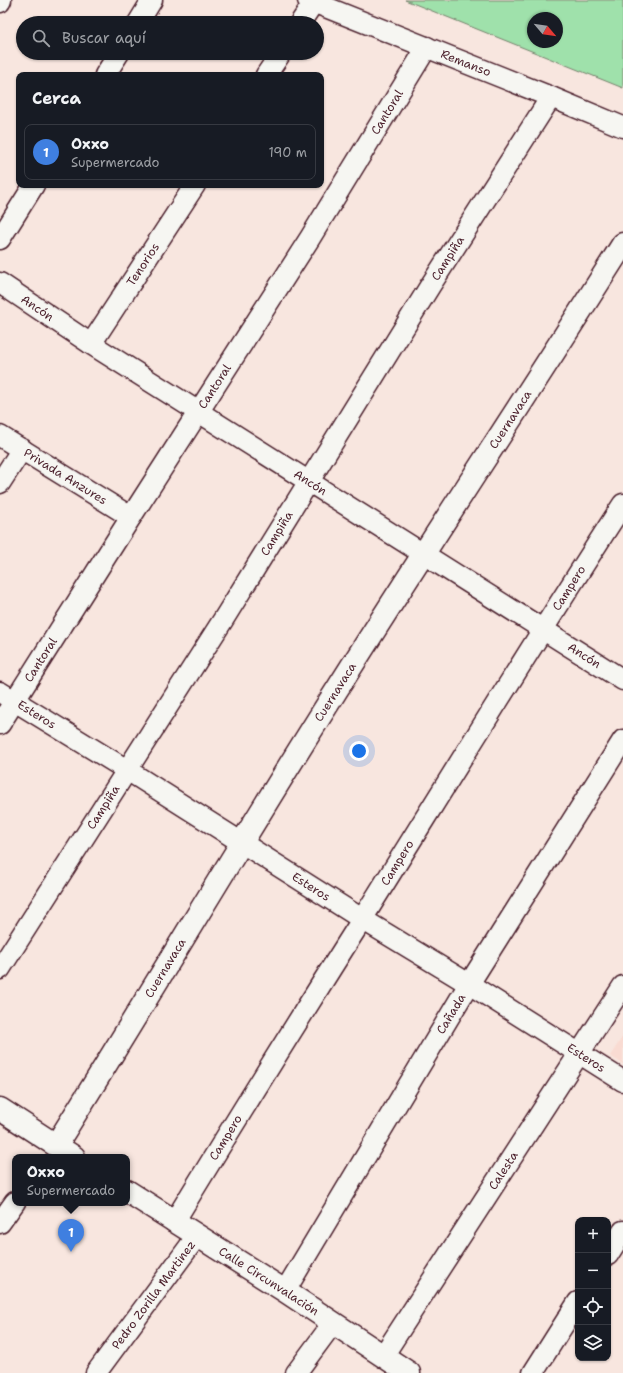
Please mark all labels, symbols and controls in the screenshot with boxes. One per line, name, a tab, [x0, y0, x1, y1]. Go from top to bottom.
north arrow	[527, 12, 563, 48]
search box	[16, 16, 324, 60]
icon: search	[30, 27, 52, 49]
text: Buscar aquí	[62, 28, 146, 48]
street label: Remanso	[438, 46, 493, 80]
street label: Cantoral	[367, 86, 407, 138]
text: Cerca	[32, 87, 81, 109]
text: Oxxo	[71, 134, 109, 154]
text: 1	[43, 144, 49, 161]
text: 190 m	[268, 144, 307, 161]
text: Supermercado	[71, 154, 159, 171]
street label: Campiña	[428, 233, 468, 284]
street label: Tenorios	[123, 240, 163, 289]
street label: Ancón	[18, 291, 57, 325]
street label: Cantoral	[195, 361, 235, 412]
street label: Cuernavaca	[485, 387, 536, 452]
street label: Privada Anzures	[21, 445, 110, 508]
street label: Ancón	[291, 466, 330, 499]
street label: Campiña	[257, 508, 297, 559]
street label: Campero	[549, 562, 589, 614]
street label: Cantoral	[21, 634, 61, 685]
street label: Ancón	[565, 639, 604, 672]
street label: Cuernavaca	[311, 659, 360, 725]
street label: Esteros	[14, 697, 59, 733]
your location	[349, 741, 369, 761]
street label: Campiña	[83, 782, 124, 832]
street label: Campero	[377, 837, 417, 889]
street label: Esteros	[289, 869, 333, 905]
street label: Cuernavaca	[141, 935, 190, 1001]
street label: Cañada	[433, 990, 470, 1037]
street label: Esteros	[564, 1040, 609, 1076]
street label: Campero	[206, 1112, 246, 1163]
street label: Calesta	[485, 1148, 522, 1193]
popup	[12, 1154, 130, 1206]
text: Oxxo	[27, 1162, 65, 1182]
text: Supermercado	[27, 1182, 115, 1199]
map controls	[575, 1217, 611, 1361]
button: +	[575, 1217, 611, 1253]
pin: 1	[58, 1219, 84, 1252]
street label: Pedro Zorilla Martinez	[108, 1237, 199, 1353]
street label: Calle Circunvalación	[216, 1243, 322, 1319]
button: −	[575, 1253, 611, 1289]
button: locate	[575, 1289, 611, 1325]
button: layers	[575, 1325, 611, 1361]

